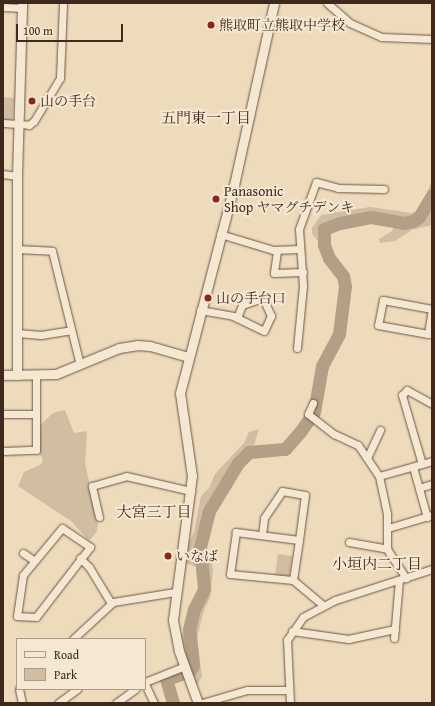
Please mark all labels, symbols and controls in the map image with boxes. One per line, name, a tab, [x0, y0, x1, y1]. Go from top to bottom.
scale bar	[18, 16, 125, 42]
place label: 熊取町立熊取中学校	[219, 17, 345, 33]
marker: 熊取町立熊取中学校	[206, 20, 216, 30]
text: 100 m	[23, 22, 53, 39]
place label: 山の手台	[40, 93, 96, 109]
marker: 山の手台	[27, 96, 37, 106]
district label: 五門東一丁目	[161, 109, 251, 127]
place label: Panasonic Shop ヤマグチデンキ	[224, 183, 354, 216]
marker: Panasonic Shop ヤマグチデンキ	[211, 194, 221, 204]
place label: 山の手台口	[216, 290, 286, 306]
marker: 山の手台口	[203, 293, 213, 303]
district label: 大宮三丁目	[117, 503, 191, 521]
place label: いなば	[176, 548, 218, 564]
marker: いなば	[163, 551, 173, 561]
district label: 小垣内二丁目	[332, 555, 422, 573]
legend	[16, 638, 146, 690]
text: Road	[54, 646, 79, 663]
text: Park	[54, 666, 77, 683]

